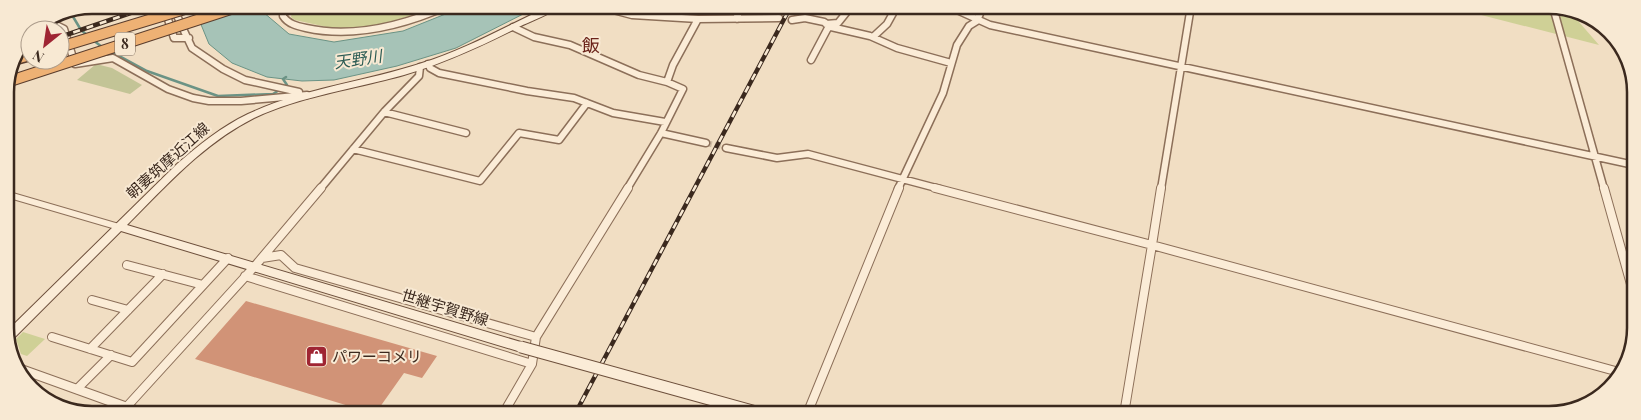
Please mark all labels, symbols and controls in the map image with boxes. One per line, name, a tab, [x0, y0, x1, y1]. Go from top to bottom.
north arrow	[20, 20, 70, 70]
road number: 8	[115, 33, 135, 56]
district label: 飯	[582, 33, 600, 57]
water label: 天野川	[333, 44, 385, 72]
text: N	[29, 46, 47, 67]
street label: 朝妻筑摩近江線	[122, 118, 213, 203]
street label: 世継宇賀野線	[399, 284, 491, 330]
shop icon: パワーコメリ	[304, 345, 328, 369]
place label: パワーコメリ	[332, 346, 422, 366]

